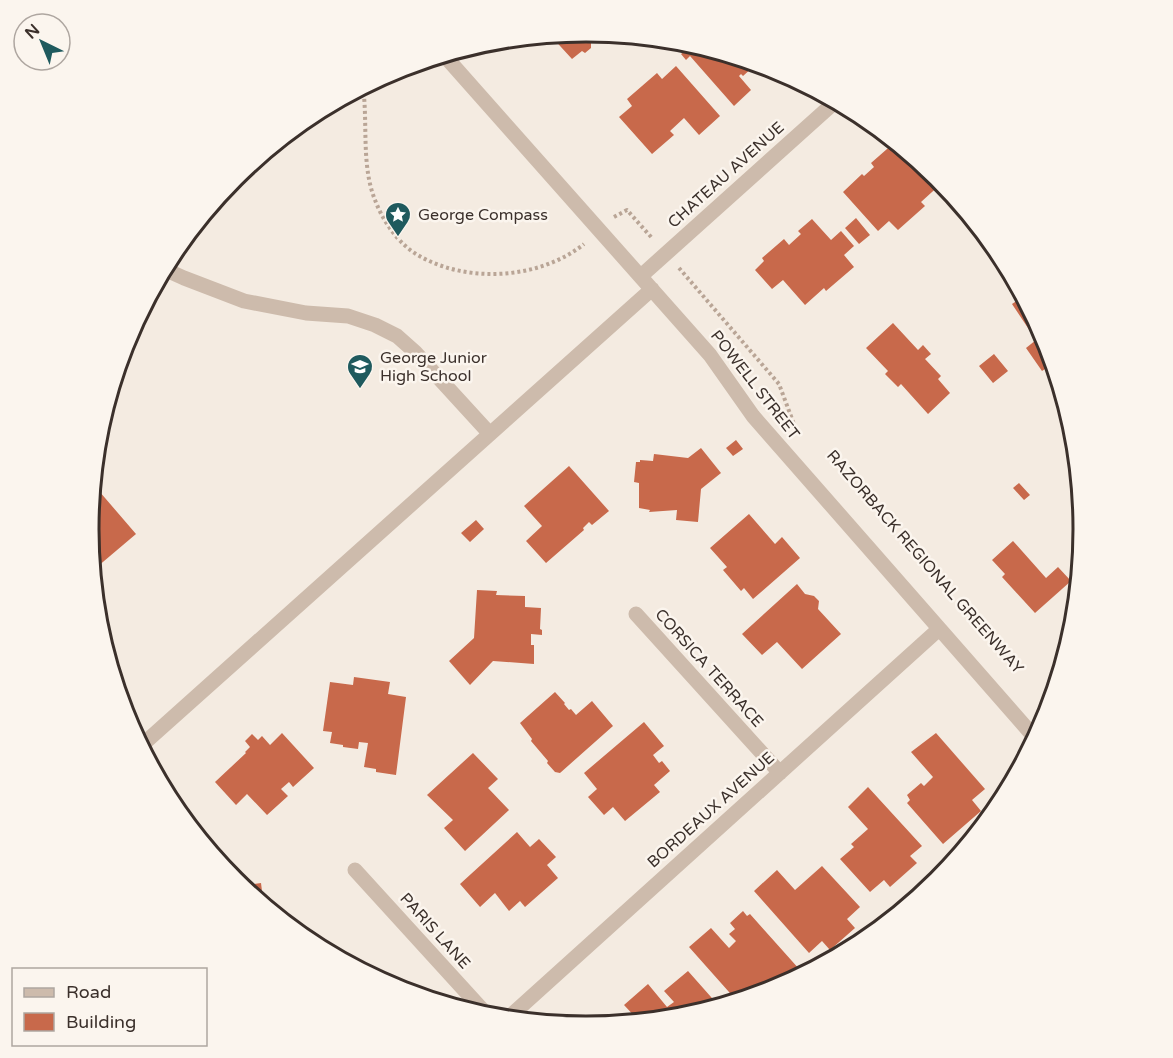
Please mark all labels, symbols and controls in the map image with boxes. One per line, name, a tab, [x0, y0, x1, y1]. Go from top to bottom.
north arrow	[12, 12, 72, 72]
text: N	[21, 20, 44, 43]
street label: CHATEAU AVENUE	[664, 117, 788, 233]
place icon: George Compass	[383, 200, 413, 238]
place label: George Compass	[418, 205, 548, 225]
street label: POWELL STREET	[706, 326, 804, 444]
place label: George Junior High School	[380, 348, 488, 386]
school or university icon: George Junior High School	[345, 352, 375, 390]
street label: RAZORBACK REGIONAL GREENWAY	[822, 446, 1028, 678]
street label: CORSICA TERRACE	[651, 605, 767, 731]
street label: BORDEAUX AVENUE	[643, 748, 779, 872]
street label: PARIS LANE	[396, 889, 474, 973]
legend	[12, 968, 207, 1046]
text: Road	[66, 981, 111, 1003]
text: Building	[66, 1011, 136, 1033]

